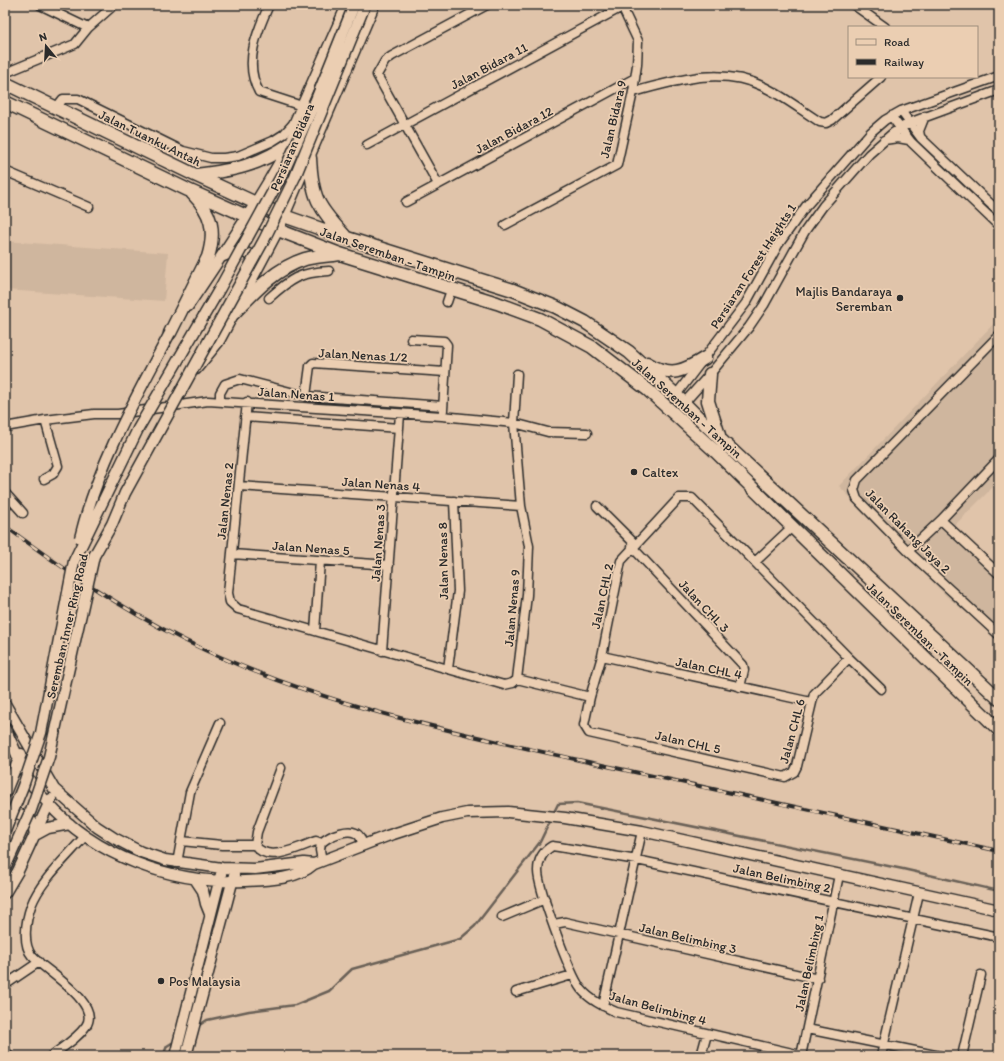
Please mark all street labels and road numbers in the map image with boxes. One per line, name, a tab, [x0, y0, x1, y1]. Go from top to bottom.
street label: Jalan Bidara 11	[448, 39, 530, 93]
street label: Jalan Bidara 9	[597, 78, 629, 159]
street label: Persiaran Bidara	[267, 101, 317, 193]
street label: Jalan Bidara 12	[473, 103, 555, 157]
street label: Jalan Tuanku Antah	[96, 107, 204, 169]
street label: Persiaran Forest Heights 1	[707, 201, 799, 331]
street label: Jalan Seremban - Tampin	[318, 224, 458, 284]
street label: Jalan Nenas 1/2	[318, 345, 408, 365]
street label: Jalan Seremban - Tampin	[629, 355, 745, 462]
street label: Jalan Nenas 1	[257, 384, 335, 404]
street label: Jalan Nenas 2	[213, 462, 237, 540]
street label: Jalan Nenas 4	[341, 474, 421, 494]
street label: Jalan Rahang Jaya 2	[863, 486, 954, 577]
street label: Jalan Nenas 3	[368, 504, 388, 582]
street label: Jalan Nenas 8	[435, 522, 451, 600]
street label: Jalan Nenas 5	[272, 538, 350, 558]
street label: Seremban Inner Ring Road	[43, 552, 91, 700]
street label: Jalan CHL 2	[588, 562, 616, 630]
street label: Jalan Nenas 9	[501, 569, 523, 647]
street label: Jalan CHL 3	[676, 576, 732, 636]
street label: Jalan Seremban - Tampin	[864, 579, 977, 689]
street label: Jalan CHL 4	[674, 654, 744, 682]
street label: Jalan CHL 6	[776, 697, 808, 765]
street label: Jalan CHL 5	[654, 727, 722, 757]
street label: Jalan Belimbing 2	[732, 860, 832, 896]
street label: Jalan Belimbing 1	[791, 913, 827, 1013]
street label: Jalan Belimbing 3	[638, 920, 738, 956]
street label: Jalan Belimbing 4	[608, 988, 708, 1028]

